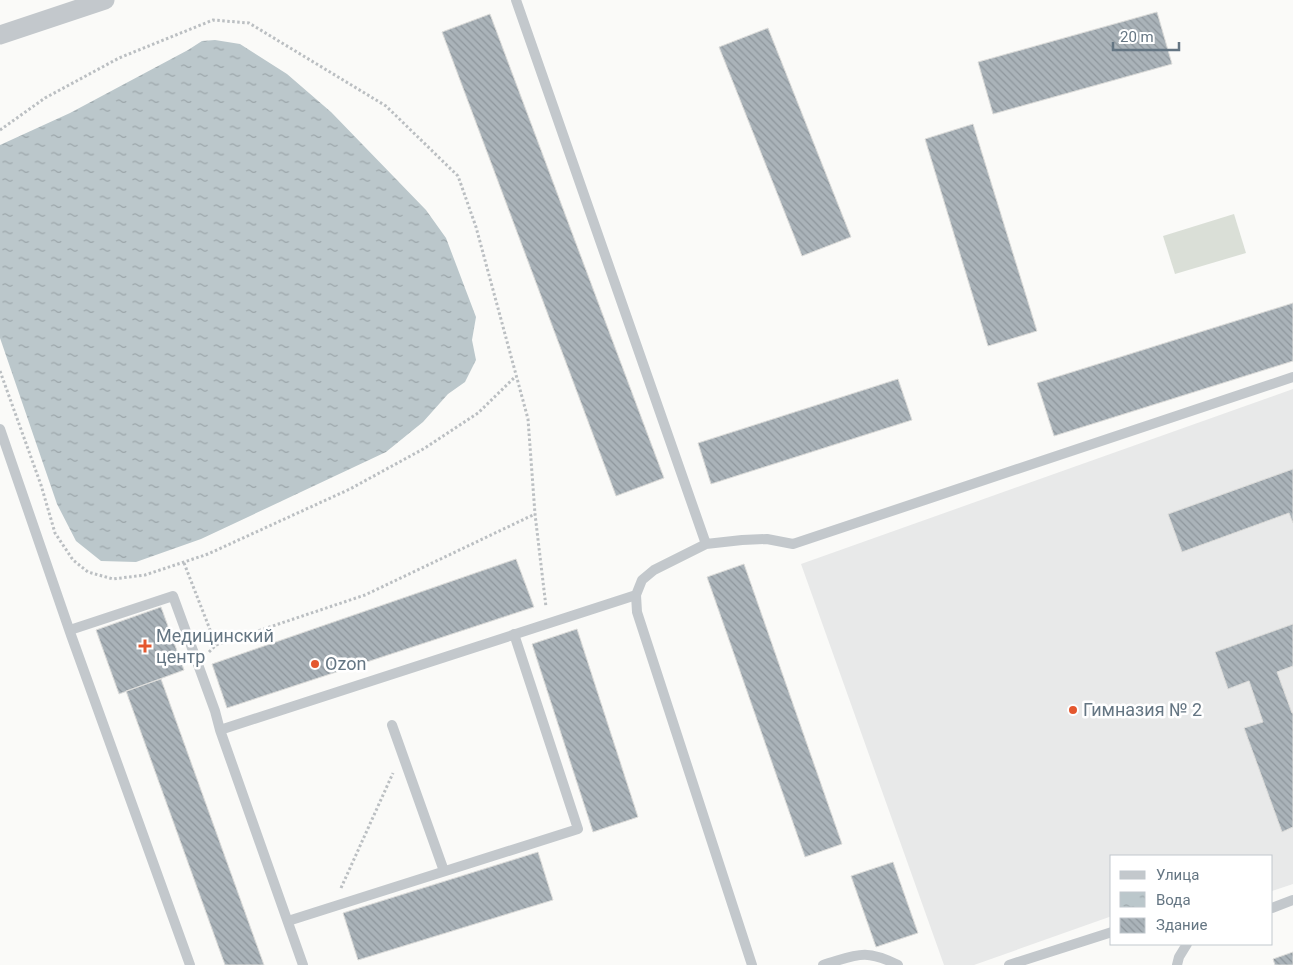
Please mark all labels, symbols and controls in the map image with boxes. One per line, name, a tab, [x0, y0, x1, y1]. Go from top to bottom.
scale bar	[1113, 20, 1179, 52]
text: 20 m	[1120, 28, 1154, 46]
place label: Медицинский центр	[156, 625, 274, 667]
marker: Медицинский центр	[138, 639, 152, 653]
place label: Ozon	[325, 653, 366, 674]
marker: Ozon	[309, 658, 321, 670]
place label: Гимназия № 2	[1083, 699, 1202, 720]
marker: Гимназия № 2	[1067, 704, 1079, 716]
legend	[1110, 855, 1273, 945]
text: Улица	[1156, 866, 1199, 884]
text: Вода	[1156, 891, 1191, 909]
text: Здание	[1156, 916, 1207, 934]

